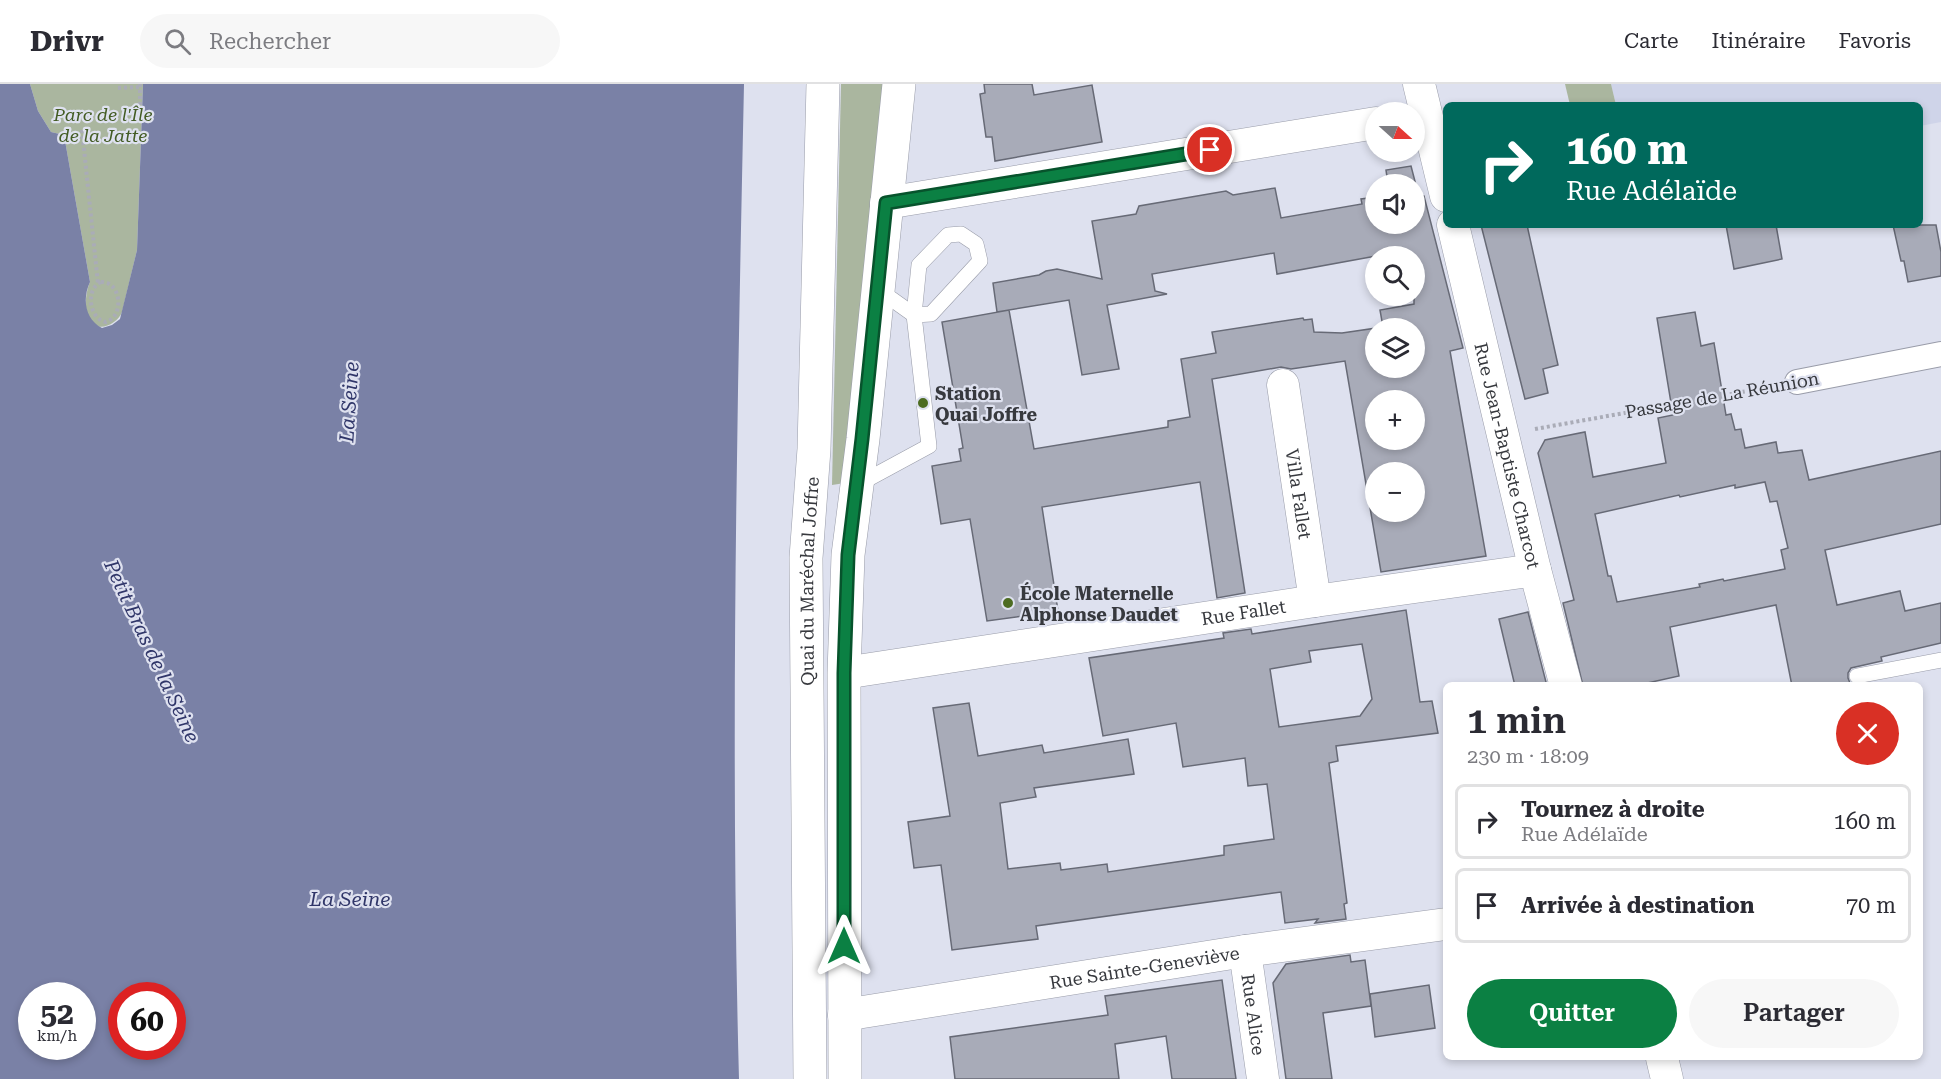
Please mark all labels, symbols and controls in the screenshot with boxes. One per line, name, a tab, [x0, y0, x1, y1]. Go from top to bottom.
search box	[140, 14, 560, 68]
text: Drivr	[30, 25, 104, 58]
icon: search	[161, 25, 194, 58]
text: Rechercher	[209, 29, 331, 54]
text: Carte	[1624, 29, 1679, 53]
text: Itinéraire	[1712, 29, 1806, 53]
text: Favoris	[1839, 29, 1911, 53]
north arrow	[1365, 102, 1425, 162]
map controls	[1365, 102, 1425, 522]
park label: Parc de l'Île de la Jatte	[52, 104, 153, 146]
pin	[1184, 124, 1235, 175]
text: 160 m	[1566, 125, 1688, 174]
icon: right	[1467, 126, 1545, 204]
icon: arrive	[1193, 133, 1226, 166]
button: sound	[1365, 174, 1425, 234]
text: Rue Adélaïde	[1566, 175, 1737, 207]
button: search	[1365, 246, 1425, 306]
button: layers	[1365, 318, 1425, 378]
street label: Rue Jean-Baptiste Charcot	[1471, 340, 1545, 571]
water label: La Seine	[334, 361, 364, 444]
street label: Passage de La Réunion	[1623, 368, 1821, 422]
place label: Station Quai Joffre	[935, 383, 1038, 425]
button: +	[1365, 390, 1425, 450]
marker: Station Quai Joffre	[916, 396, 930, 410]
street label: Villa Fallet	[1282, 447, 1316, 541]
button: −	[1365, 462, 1425, 522]
street label: Quai du Maréchal Joffre	[795, 476, 822, 686]
water label: Petit Bras de la Seine	[99, 555, 205, 746]
place label: École Maternelle Alphonse Daudet	[1020, 582, 1178, 625]
street label: Rue Fallet	[1200, 595, 1287, 629]
marker: École Maternelle Alphonse Daudet	[1001, 596, 1015, 610]
text: 1 min	[1467, 700, 1566, 742]
button: close	[1836, 702, 1899, 765]
text: 230 m · 18:09	[1467, 744, 1589, 768]
text: Tournez à droite	[1521, 797, 1705, 822]
icon: right	[1470, 805, 1503, 838]
text: 160 m	[1833, 809, 1896, 834]
text: Rue Adélaïde	[1521, 822, 1648, 846]
water label: La Seine	[309, 887, 390, 911]
icon: arrive	[1470, 889, 1503, 922]
text: Arrivée à destination	[1521, 893, 1755, 918]
text: 70 m	[1846, 893, 1896, 918]
position arrow	[812, 914, 876, 978]
street label: Rue Sainte-Geneviève	[1048, 942, 1241, 993]
street label: Rue Alice	[1238, 972, 1270, 1057]
button: Quitter	[1467, 979, 1677, 1048]
button: Partager	[1689, 979, 1899, 1048]
speed limit sign: 60	[108, 982, 186, 1060]
text: 52	[40, 996, 74, 1031]
text: km/h	[37, 1027, 77, 1045]

